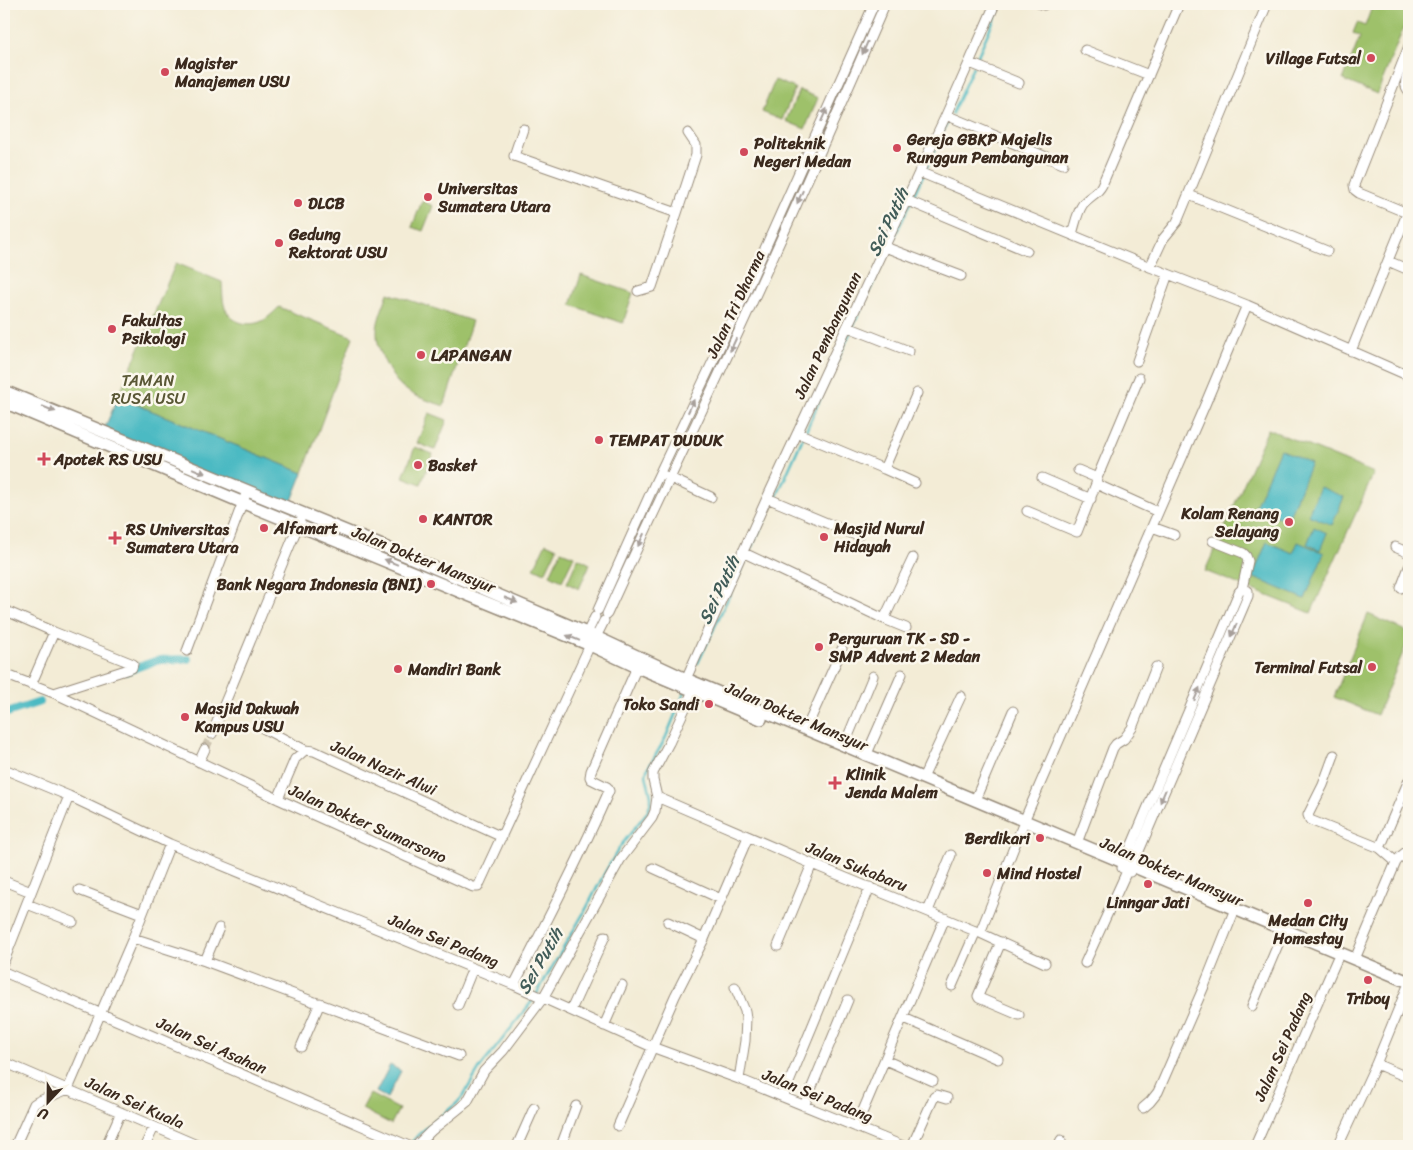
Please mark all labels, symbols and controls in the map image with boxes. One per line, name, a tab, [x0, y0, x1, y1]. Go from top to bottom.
one-way arrow	[861, 41, 869, 56]
place label: Village Futsal	[1266, 44, 1362, 73]
place label: Magister Manajemen USU	[174, 49, 291, 96]
marker: Village Futsal	[1365, 52, 1377, 64]
marker: Magister Manajemen USU	[159, 66, 171, 78]
one-way arrow	[821, 108, 829, 122]
place label: Gereja GBKP Majelis Runggun Pembangunan	[906, 125, 1069, 172]
place label: Politeknik Negeri Medan	[753, 129, 851, 176]
marker: Gereja GBKP Majelis Runggun Pembangunan	[891, 142, 903, 154]
marker: Politeknik Negeri Medan	[738, 146, 750, 158]
place label: Universitas Sumatera Utara	[437, 174, 552, 221]
water label: Sei Putih	[858, 181, 919, 262]
place label: DLCB	[308, 189, 346, 218]
one-way arrow	[796, 190, 804, 204]
marker: Universitas Sumatera Utara	[422, 191, 434, 203]
marker: DLCB	[292, 197, 304, 209]
place label: Gedung Rektorat USU	[288, 220, 388, 267]
marker: Gedung Rektorat USU	[273, 237, 285, 249]
street label: Jalan Tri Dharma	[697, 244, 774, 364]
street label: Jalan Pembangunan	[785, 266, 870, 405]
place label: Fakultas Psikologi	[121, 306, 187, 353]
marker: Fakultas Psikologi	[106, 323, 118, 335]
one-way arrow	[728, 338, 736, 352]
place label: LAPANGAN	[431, 341, 512, 370]
marker: LAPANGAN	[415, 349, 427, 361]
park label: TAMAN RUSA USU	[111, 366, 185, 413]
one-way arrow	[687, 399, 695, 413]
one-way arrow	[42, 406, 56, 414]
place label: TEMPAT DUDUK	[609, 426, 724, 455]
marker: TEMPAT DUDUK	[593, 434, 605, 446]
place label: Apotek RS USU	[53, 445, 163, 474]
place label: Basket	[428, 451, 478, 480]
marker: Apotek RS USU	[38, 453, 50, 465]
marker: Basket	[412, 459, 424, 471]
one-way arrow	[192, 468, 206, 476]
place label: Kolam Renang Selayang	[1180, 499, 1280, 546]
place label: KANTOR	[432, 505, 493, 534]
marker: KANTOR	[417, 513, 429, 525]
place label: Alfamart	[273, 514, 338, 543]
place label: Masjid Nurul Hidayah	[833, 514, 925, 561]
place label: RS Universitas Sumatera Utara	[125, 515, 240, 562]
marker: Kolam Renang Selayang	[1283, 516, 1295, 528]
street label: Jalan Dokter Mansyur	[346, 517, 502, 602]
marker: Alfamart	[258, 522, 270, 534]
marker: RS Universitas Sumatera Utara	[108, 531, 122, 545]
marker: Masjid Nurul Hidayah	[818, 531, 830, 543]
one-way arrow	[637, 533, 645, 547]
water label: Sei Putih	[689, 549, 750, 630]
one-way arrow	[384, 558, 398, 566]
place label: Bank Negara Indonesia (BNI)	[216, 570, 422, 599]
marker: Bank Negara Indonesia (BNI)	[425, 578, 437, 590]
one-way arrow	[504, 597, 518, 605]
one-way arrow	[1229, 623, 1237, 638]
place label: Perguruan TK - SD - SMP Advent 2 Medan	[828, 624, 981, 671]
one-way arrow	[566, 633, 580, 641]
marker: Perguruan TK - SD - SMP Advent 2 Medan	[813, 641, 825, 653]
place label: Terminal Futsal	[1254, 653, 1363, 682]
place label: Mandiri Bank	[407, 655, 501, 684]
marker: Terminal Futsal	[1366, 661, 1378, 673]
marker: Mandiri Bank	[392, 663, 404, 675]
street label: Jalan Dokter Mansyur	[720, 673, 874, 760]
one-way arrow	[1193, 687, 1201, 701]
place label: Toko Sandi	[623, 690, 701, 719]
place label: Masjid Dakwah Kampus USU	[194, 694, 300, 741]
marker: Toko Sandi	[703, 698, 715, 710]
marker: Masjid Dakwah Kampus USU	[179, 711, 191, 723]
street label: Jalan Nazir Alwi	[325, 731, 442, 804]
place label: Klinik Jenda Malem	[845, 760, 938, 807]
street label: Jalan Dokter Sumarsono	[283, 775, 452, 871]
marker: Klinik Jenda Malem	[828, 776, 842, 790]
one-way arrow	[1159, 789, 1167, 803]
place label: Berdikari	[965, 824, 1032, 853]
street label: Jalan Dokter Mansyur	[1095, 828, 1249, 915]
street label: Jalan Sukabaru	[800, 832, 913, 900]
marker: Berdikari	[1034, 832, 1046, 844]
place label: Mind Hostel	[996, 859, 1082, 888]
marker: Mind Hostel	[981, 867, 993, 879]
marker: Linngar Jati	[1142, 878, 1154, 890]
place label: Linngar Jati	[1107, 888, 1191, 917]
marker: Medan City Homestay	[1302, 897, 1314, 909]
street label: Jalan Sei Padang	[383, 905, 504, 976]
place label: Medan City Homestay	[1267, 906, 1349, 953]
water label: Sei Putih	[508, 920, 573, 1000]
marker: Triboy	[1362, 974, 1374, 986]
place label: Triboy	[1346, 984, 1390, 1013]
street label: Jalan Sei Padang	[1245, 987, 1320, 1107]
street label: Jalan Sei Asahan	[151, 1008, 272, 1083]
street label: Jalan Sei Padang	[757, 1060, 878, 1131]
street label: Jalan Sei Kuala	[80, 1067, 189, 1137]
north arrow	[22, 1078, 72, 1128]
text: U	[34, 1100, 52, 1127]

